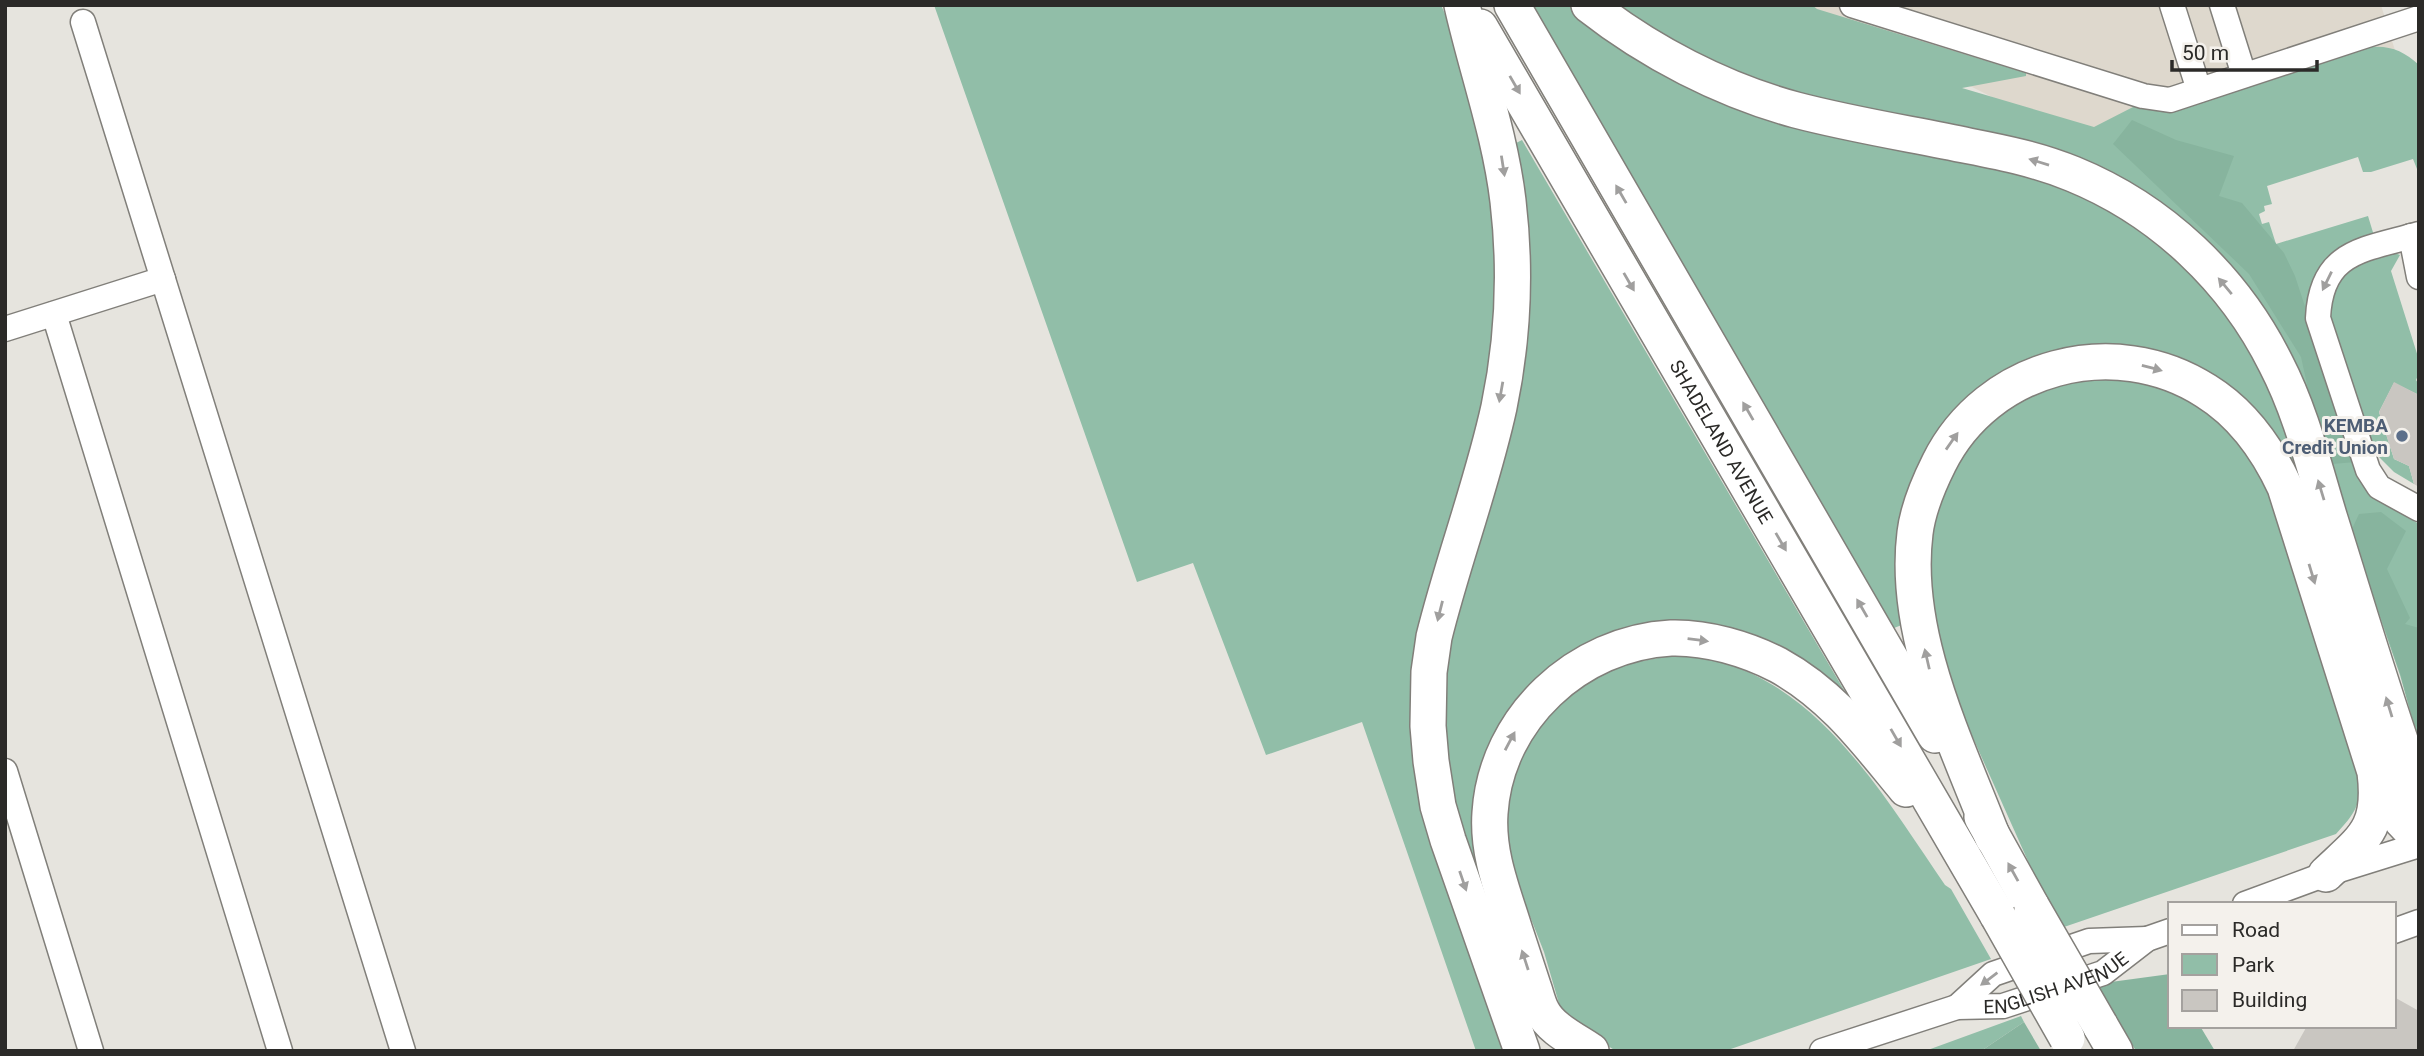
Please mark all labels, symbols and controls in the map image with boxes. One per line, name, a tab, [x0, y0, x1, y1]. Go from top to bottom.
scale bar	[2172, 28, 2317, 72]
text: 50 m	[2182, 41, 2229, 65]
one-way arrow	[1509, 76, 1521, 95]
one-way arrow	[1498, 155, 1509, 177]
one-way arrow	[2028, 156, 2049, 166]
one-way arrow	[1615, 184, 1627, 203]
one-way arrow	[2321, 271, 2332, 291]
one-way arrow	[1623, 272, 1636, 291]
one-way arrow	[2218, 278, 2233, 295]
street label: SHADELAND AVENUE	[1665, 356, 1778, 528]
one-way arrow	[2141, 363, 2163, 374]
one-way arrow	[1495, 382, 1506, 404]
one-way arrow	[1742, 402, 1754, 421]
place label: KEMBA Credit Union	[2282, 414, 2388, 459]
marker: KEMBA Credit Union	[2394, 428, 2410, 444]
one-way arrow	[1945, 432, 1959, 450]
one-way arrow	[2315, 479, 2326, 500]
one-way arrow	[1775, 532, 1788, 551]
one-way arrow	[2308, 564, 2318, 585]
one-way arrow	[1856, 599, 1868, 618]
one-way arrow	[1434, 601, 1445, 623]
one-way arrow	[1687, 635, 1709, 646]
one-way arrow	[1922, 648, 1933, 670]
one-way arrow	[2384, 697, 2394, 718]
one-way arrow	[1890, 728, 1902, 748]
one-way arrow	[1504, 732, 1516, 751]
one-way arrow	[2007, 862, 2019, 882]
one-way arrow	[1457, 871, 1468, 892]
legend	[2168, 902, 2396, 1028]
text: Road	[2232, 918, 2280, 942]
street label: ENGLISH AVENUE	[1983, 947, 2133, 1018]
one-way arrow	[1519, 950, 1530, 971]
text: Park	[2232, 953, 2275, 977]
one-way arrow	[1980, 972, 1998, 986]
text: Building	[2232, 988, 2307, 1012]

